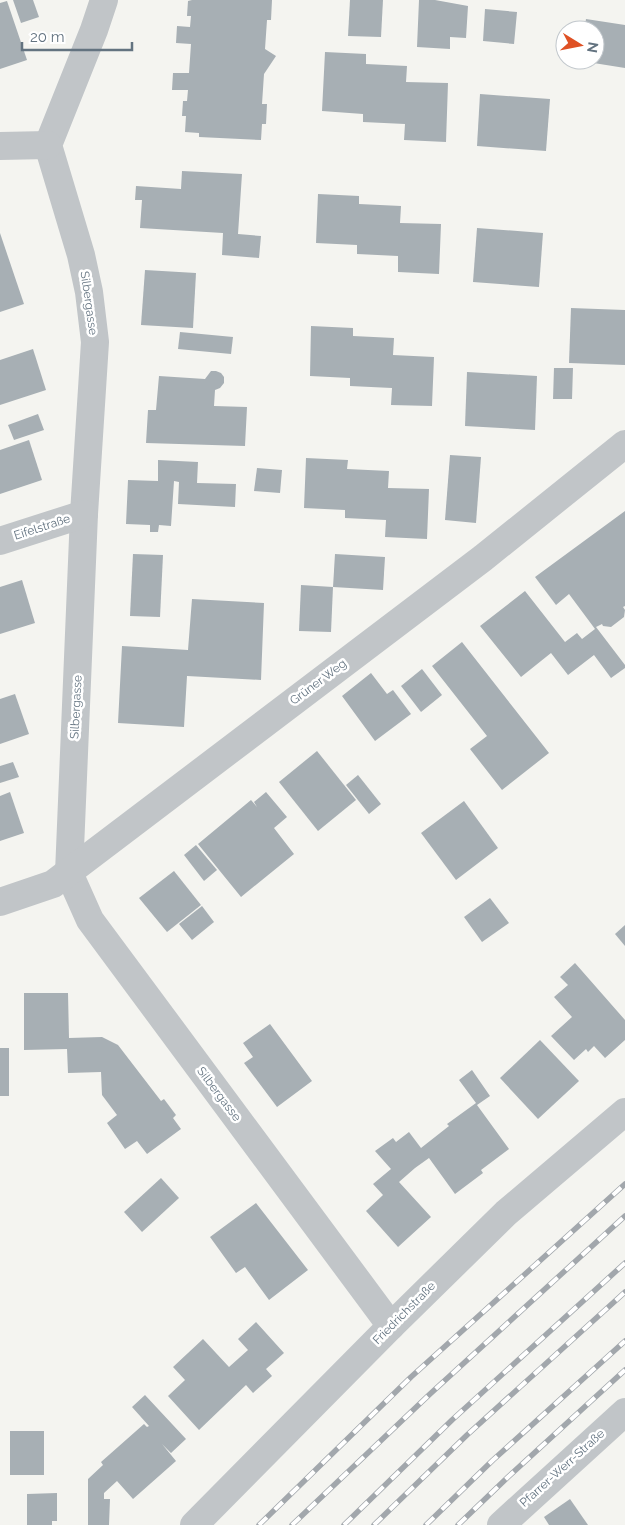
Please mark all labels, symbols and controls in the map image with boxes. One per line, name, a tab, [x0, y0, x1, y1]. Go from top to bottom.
scale bar	[22, 20, 132, 52]
north arrow	[555, 20, 605, 70]
text: 20 m	[30, 28, 65, 46]
text: N	[584, 41, 602, 54]
street label: Silbergasse	[78, 270, 100, 336]
street label: Eifelstraße	[12, 511, 72, 543]
street label: Grüner Weg	[287, 656, 349, 708]
street label: Silbergasse	[67, 675, 85, 739]
street label: Silbergasse	[194, 1064, 244, 1124]
street label: Friedrichstraße	[370, 1279, 438, 1347]
street label: Pfarrer-Werr-Straße	[517, 1426, 607, 1510]

